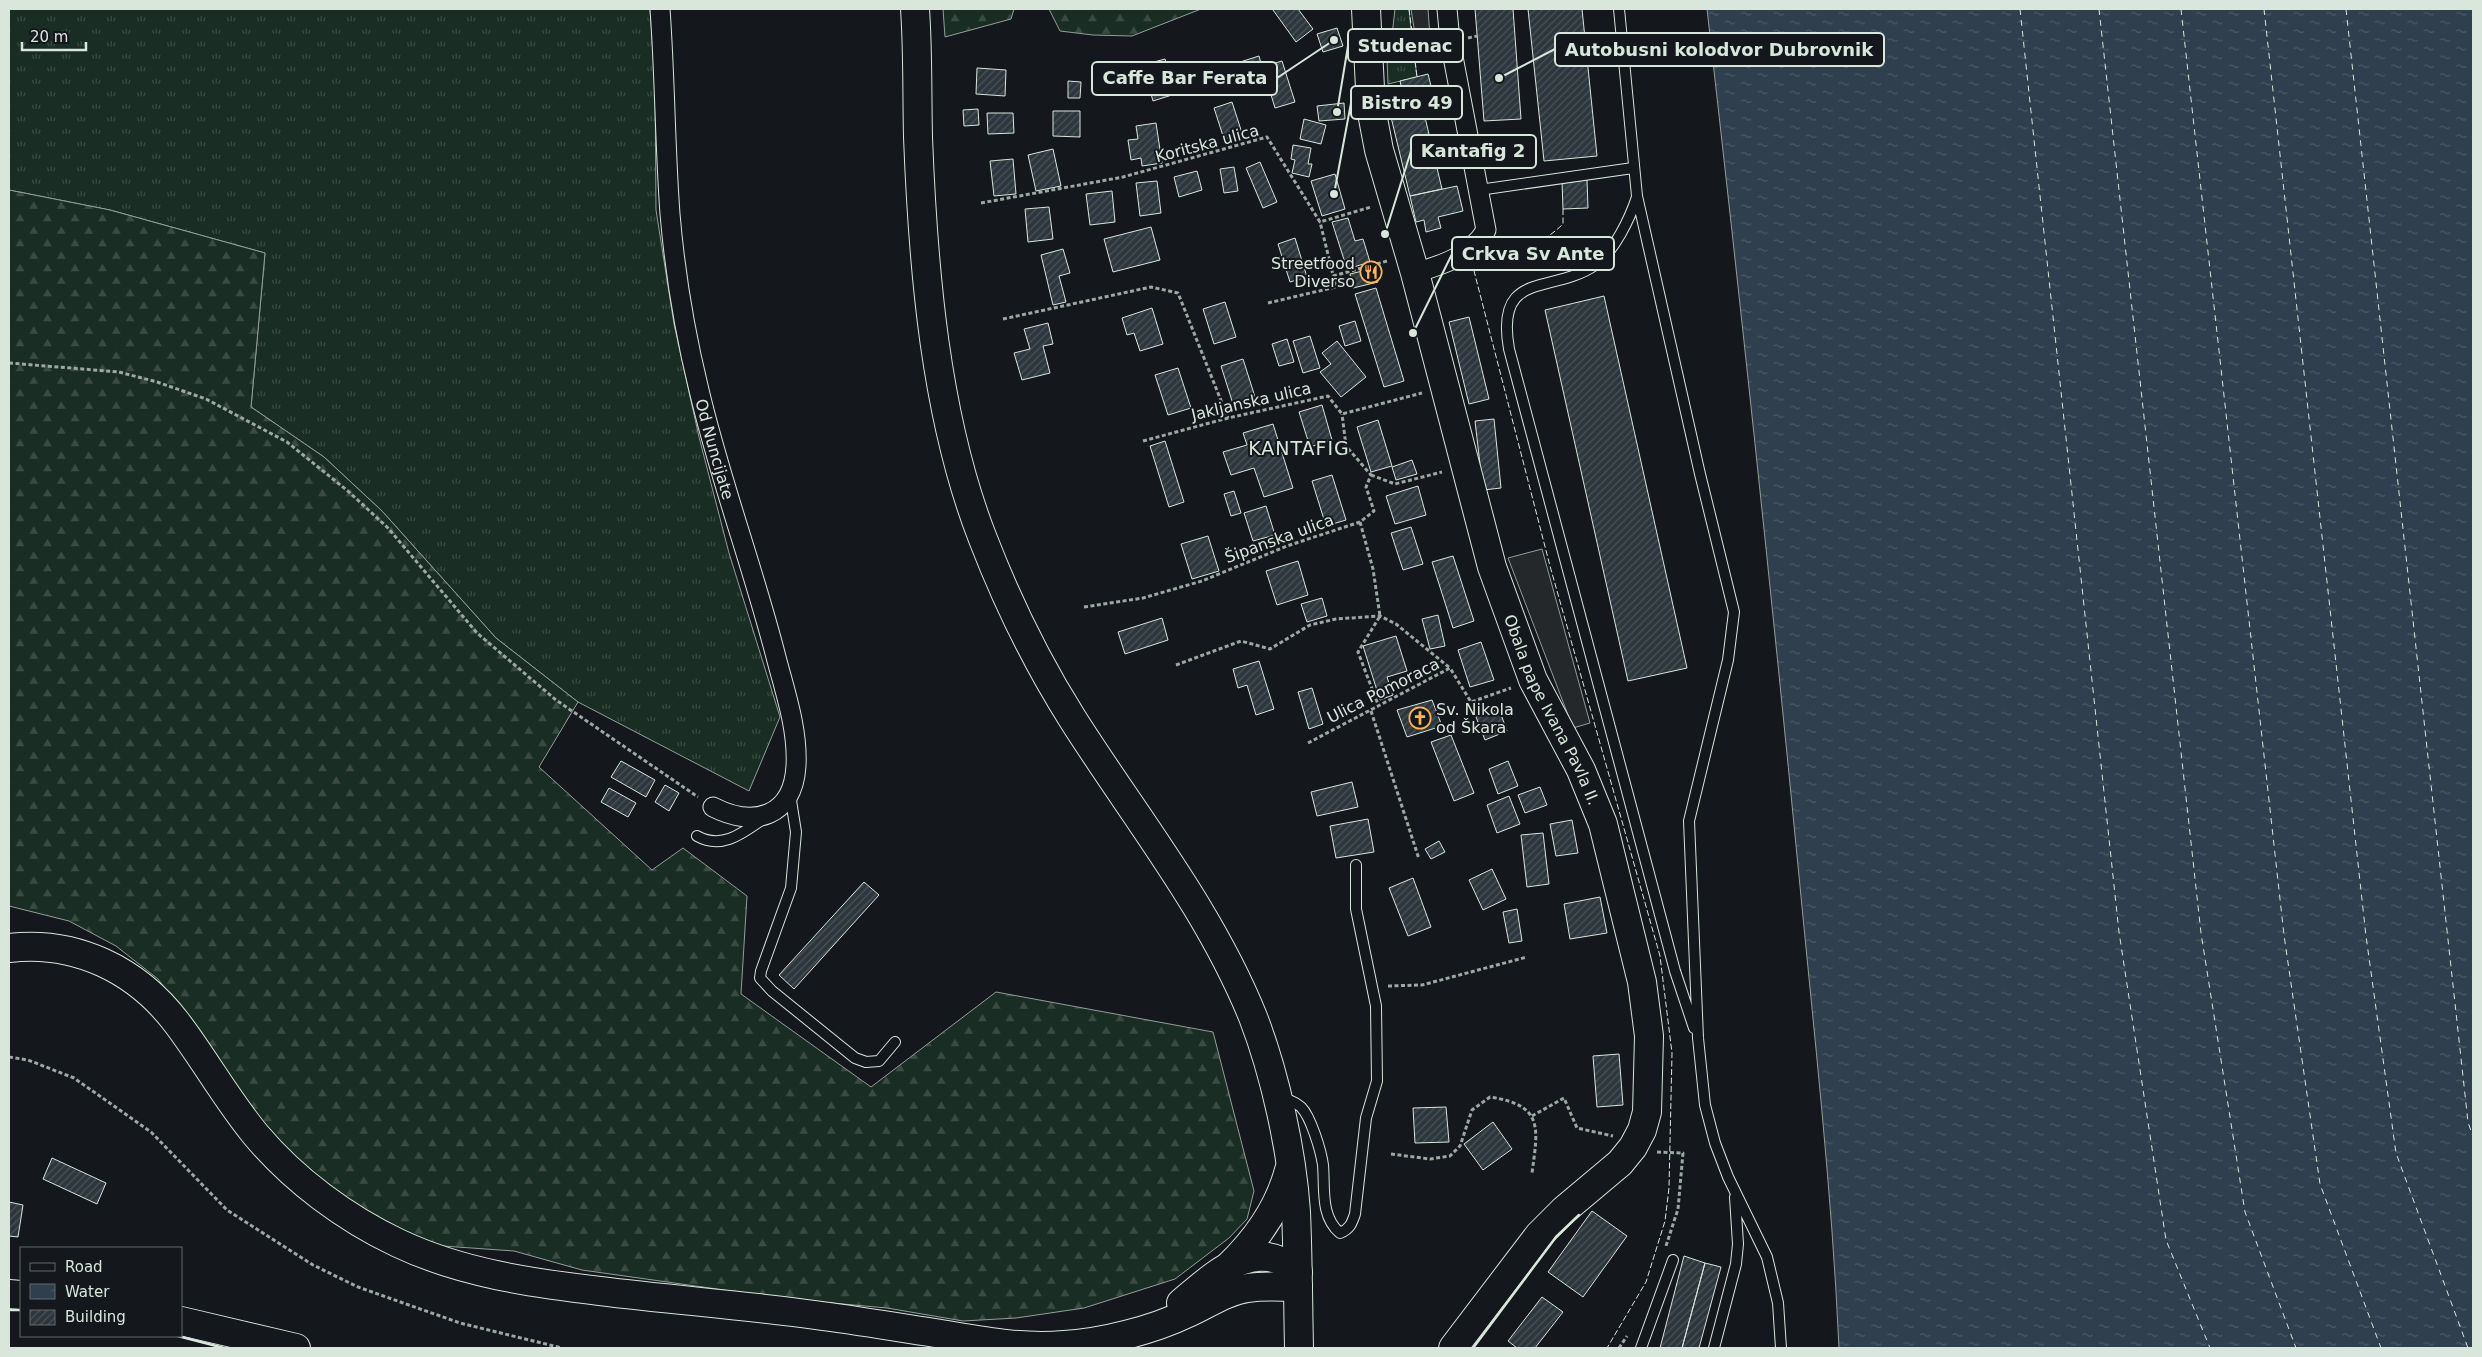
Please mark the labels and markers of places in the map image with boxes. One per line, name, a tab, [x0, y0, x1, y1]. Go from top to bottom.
callout: Studenac	[1348, 29, 1463, 62]
callout: Autobusni kolodvor Dubrovnik	[1555, 33, 1884, 66]
callout: Caffe Bar Ferata	[1092, 62, 1277, 95]
callout: Bistro 49	[1351, 86, 1462, 119]
callout: Kantafig 2	[1411, 135, 1536, 168]
callout: Crkva Sv Ante	[1452, 237, 1614, 270]
place label: Streetfood Diverso	[1271, 254, 1355, 291]
restaurant icon: Streetfood Diverso	[1359, 260, 1383, 284]
place label: Sv. Nikola od Škara	[1436, 700, 1514, 737]
church icon: Sv. Nikola od Škara	[1408, 706, 1432, 730]

